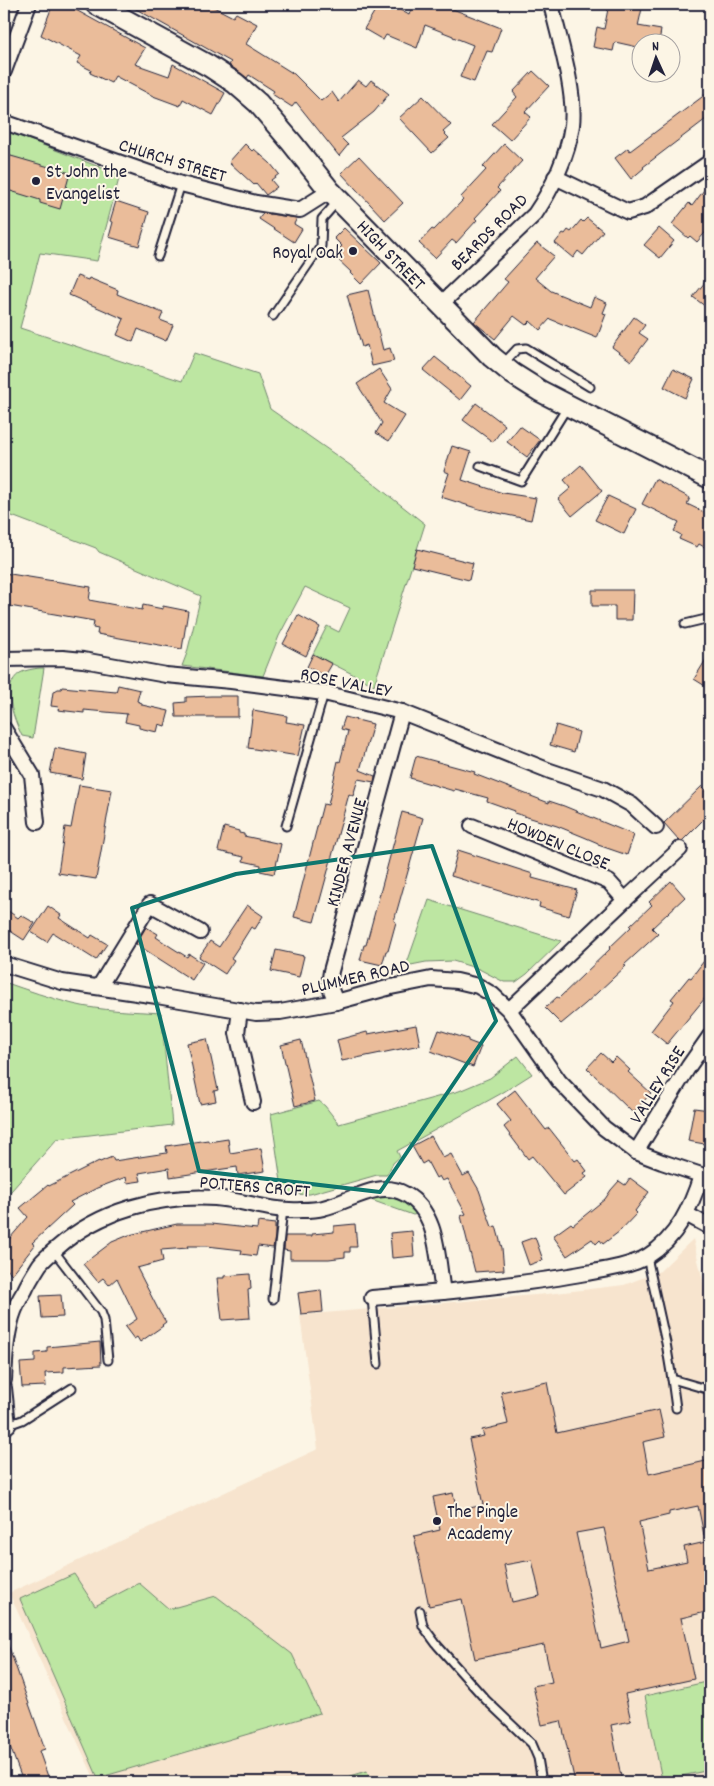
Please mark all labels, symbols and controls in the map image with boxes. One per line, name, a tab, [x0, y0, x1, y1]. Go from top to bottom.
north arrow	[632, 32, 682, 82]
text: N	[651, 37, 659, 57]
street label: CHURCH STREET	[115, 133, 229, 192]
place label: St John the Evangelist	[46, 160, 127, 209]
marker: St John the Evangelist	[30, 175, 42, 187]
street label: BEARDS ROAD	[446, 188, 536, 278]
street label: HIGH STREET	[349, 215, 431, 298]
place label: Royal Oak	[272, 241, 343, 268]
marker: Royal Oak	[347, 245, 359, 257]
street label: ROSE VALLEY	[298, 662, 394, 707]
street label: KINDER AVENUE	[321, 795, 376, 910]
street label: HOWDEN CLOSE	[502, 812, 613, 879]
street label: PLUMMER ROAD	[299, 954, 413, 1005]
street label: VALLEY RISE	[624, 1041, 694, 1130]
street label: POTTERS CROFT	[198, 1170, 312, 1207]
place label: The Pingle Academy	[447, 1500, 518, 1549]
marker: The Pingle Academy	[431, 1515, 443, 1527]

